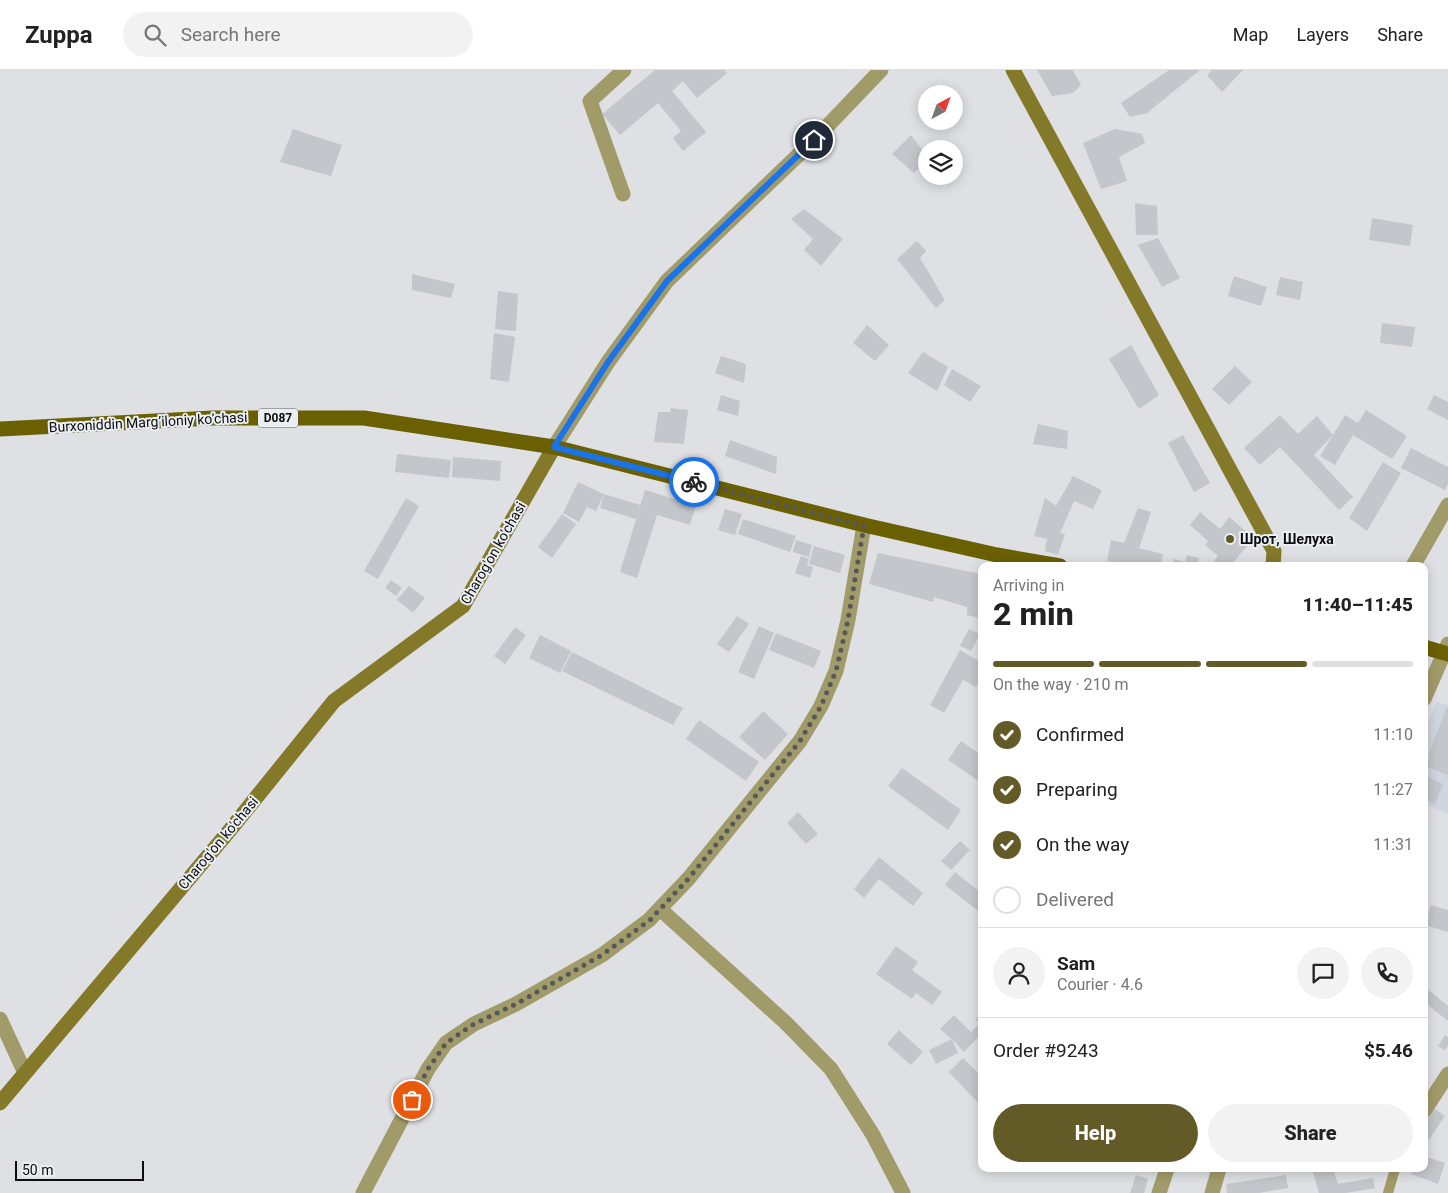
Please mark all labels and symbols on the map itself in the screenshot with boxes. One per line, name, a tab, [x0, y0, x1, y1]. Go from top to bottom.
north arrow	[918, 85, 962, 130]
pin	[793, 119, 835, 161]
road number: D087	[258, 408, 298, 428]
street label: Burxoniddin Marg’iloniy ko’chasi	[48, 409, 248, 435]
courier	[669, 457, 719, 507]
street label: Charog'on ko'chasi	[457, 499, 529, 607]
place label: Шрот, Шелуха	[1240, 531, 1334, 547]
marker: Шрот, Шелуха	[1224, 533, 1236, 545]
street label: Charog'on ko'chasi	[175, 794, 261, 892]
pin	[391, 1079, 433, 1121]
scale bar	[15, 1158, 144, 1181]

